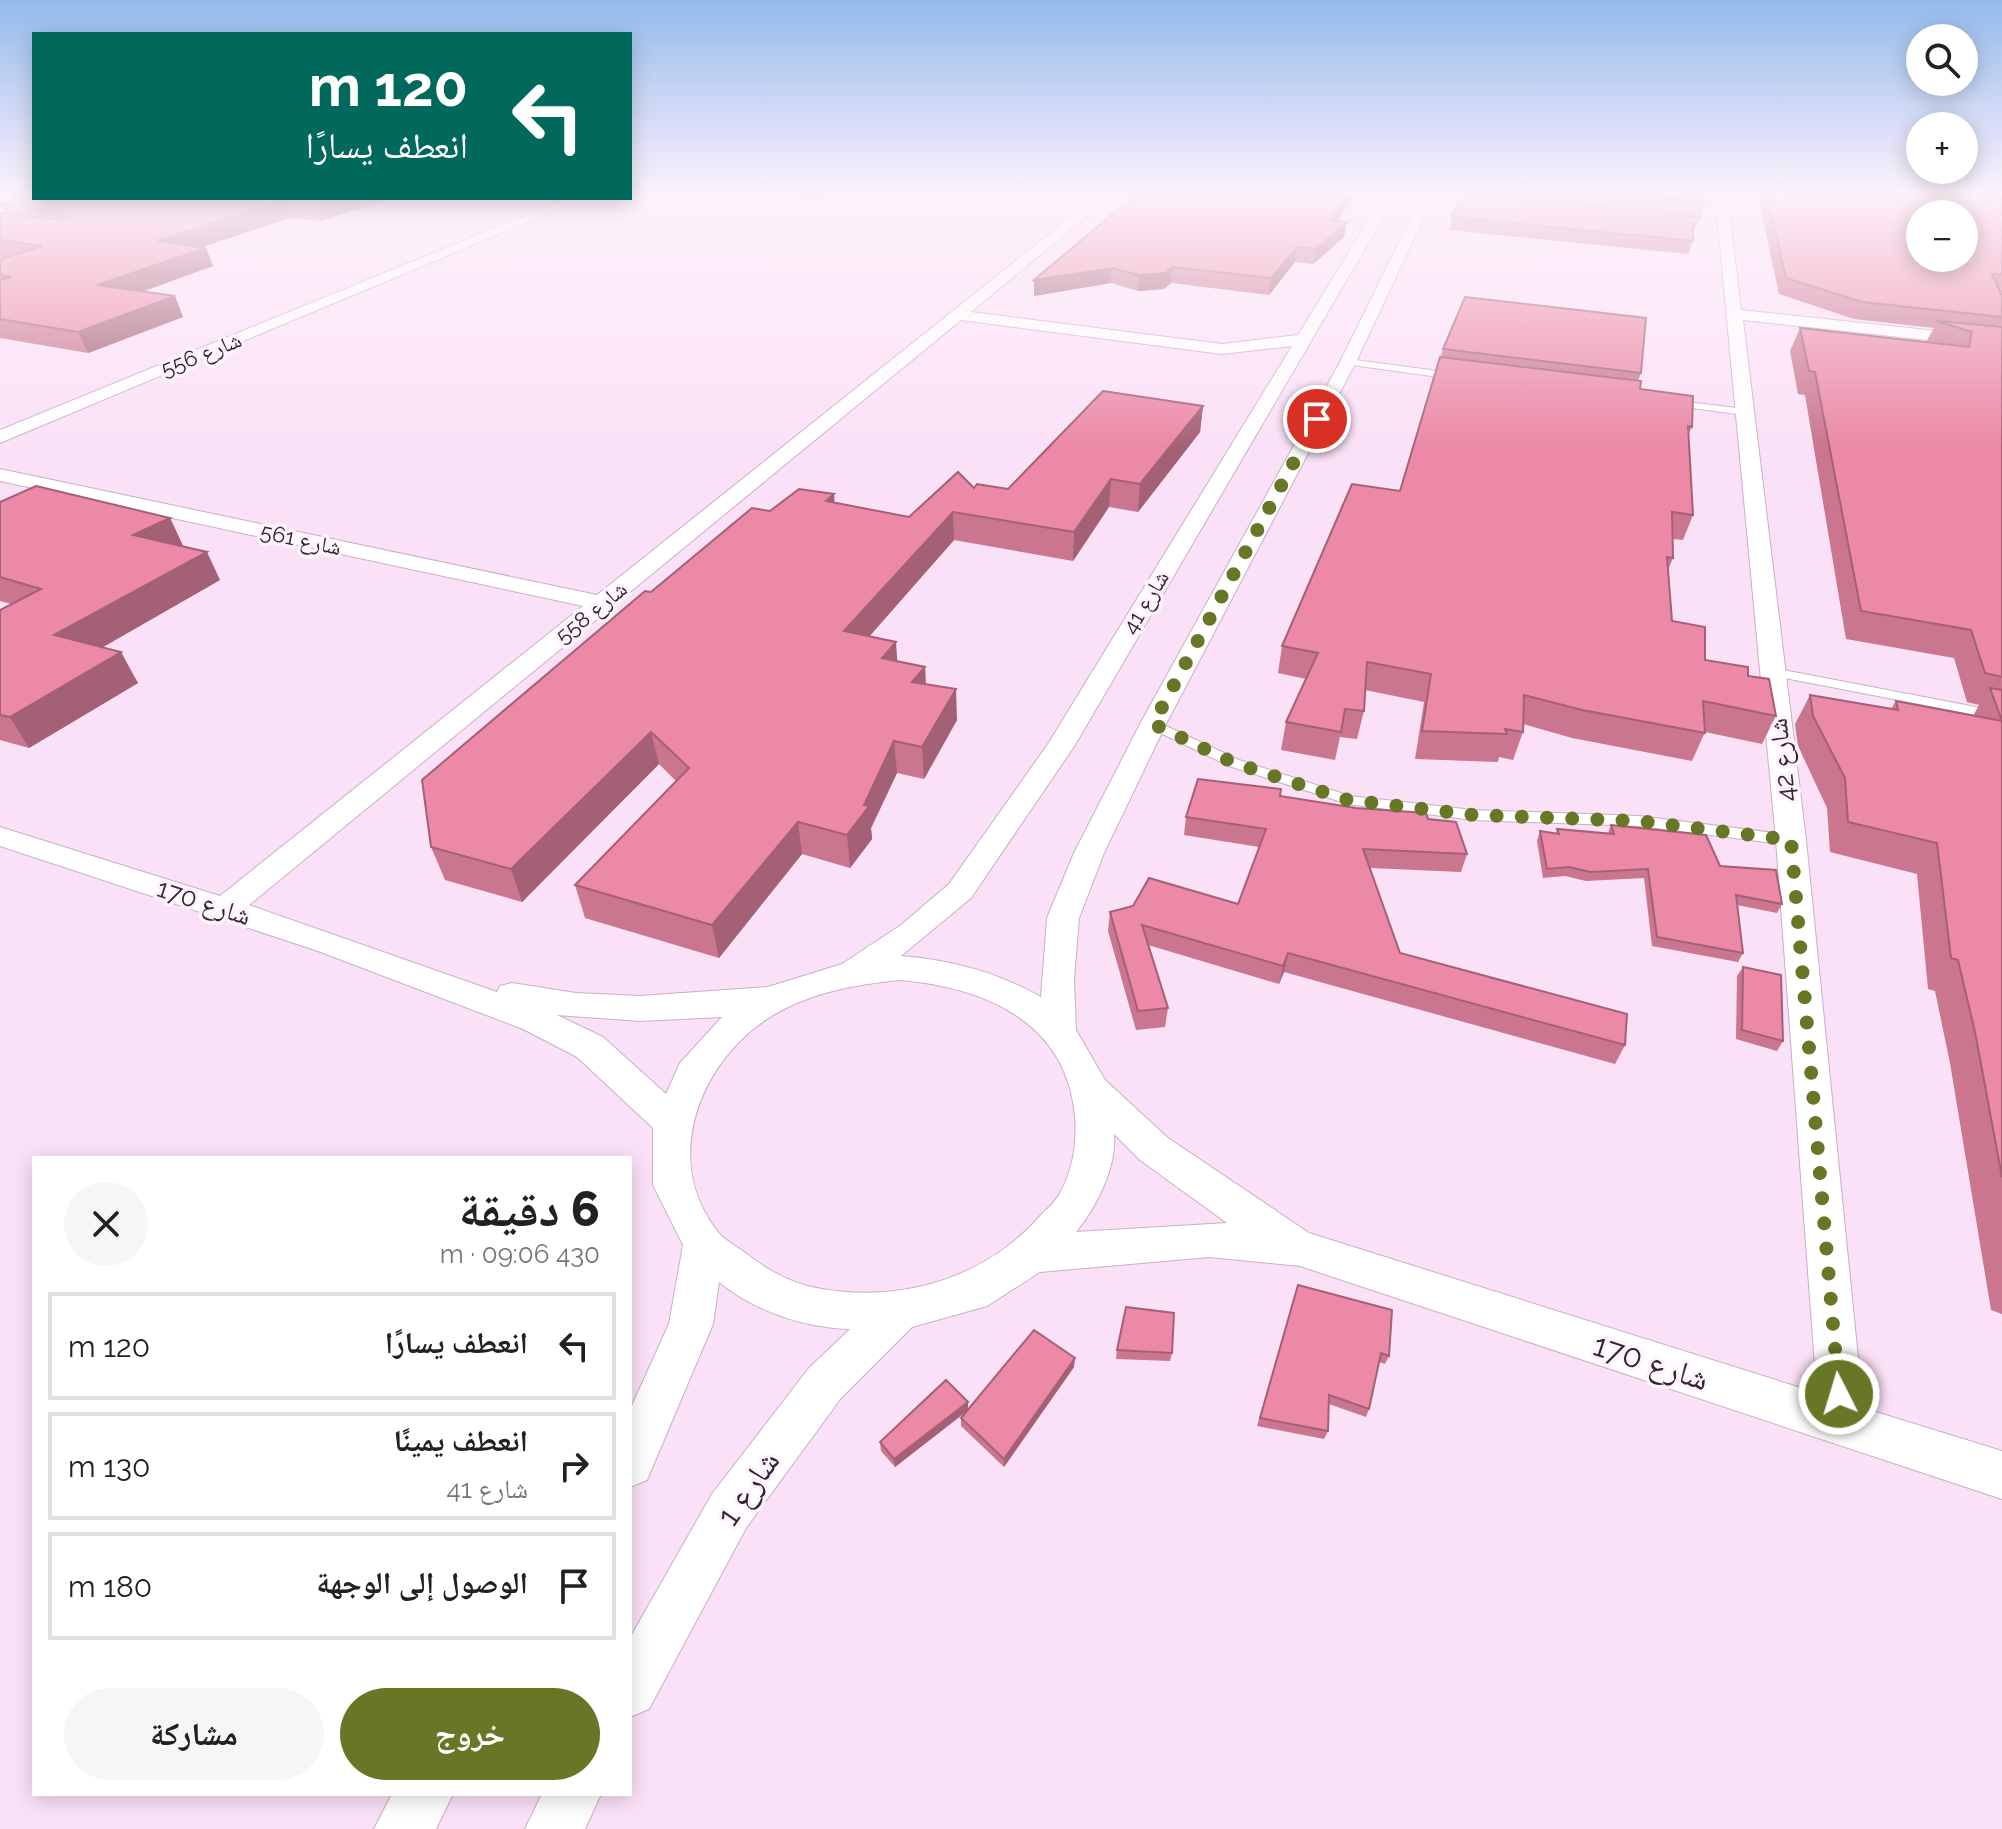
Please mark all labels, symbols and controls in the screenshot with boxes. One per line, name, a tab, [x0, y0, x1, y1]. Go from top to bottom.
map controls	[1906, 24, 1978, 272]
button: search	[1906, 24, 1978, 96]
text: 120 m	[309, 53, 468, 119]
icon: left	[496, 64, 600, 168]
button: +	[1906, 112, 1978, 184]
text: انعطف يسارًا	[306, 124, 468, 166]
button: −	[1906, 200, 1978, 272]
street label: شارع 556	[157, 326, 246, 383]
pin	[1283, 385, 1351, 453]
icon: arrive	[1295, 397, 1339, 441]
street label: شارع 561	[258, 518, 344, 561]
street label: شارع 41	[1116, 566, 1175, 639]
street label: شارع 558	[550, 575, 633, 649]
street label: شارع 42	[1763, 717, 1802, 803]
street label: شارع 170	[153, 873, 255, 932]
text: 6 دقيقة	[459, 1181, 600, 1237]
button: close	[64, 1182, 148, 1266]
text: 430 m · 09:06	[440, 1239, 600, 1269]
icon: left	[552, 1324, 596, 1368]
text: انعطف يسارًا	[385, 1325, 528, 1360]
street label: شارع 170	[1588, 1326, 1714, 1399]
text: 120 m	[68, 1329, 150, 1364]
position arrow	[1797, 1352, 1881, 1436]
text: انعطف يمينًا	[394, 1423, 528, 1458]
street label: شارع 1	[709, 1443, 788, 1533]
icon: right	[552, 1444, 596, 1488]
text: 130 m	[68, 1449, 150, 1484]
text: شارع 41	[447, 1474, 528, 1504]
icon: arrive	[552, 1564, 596, 1608]
text: الوصول إلى الوجهة	[316, 1565, 528, 1600]
text: 180 m	[68, 1569, 152, 1604]
button: مشاركة	[64, 1688, 324, 1780]
button: خروج	[340, 1688, 600, 1780]

